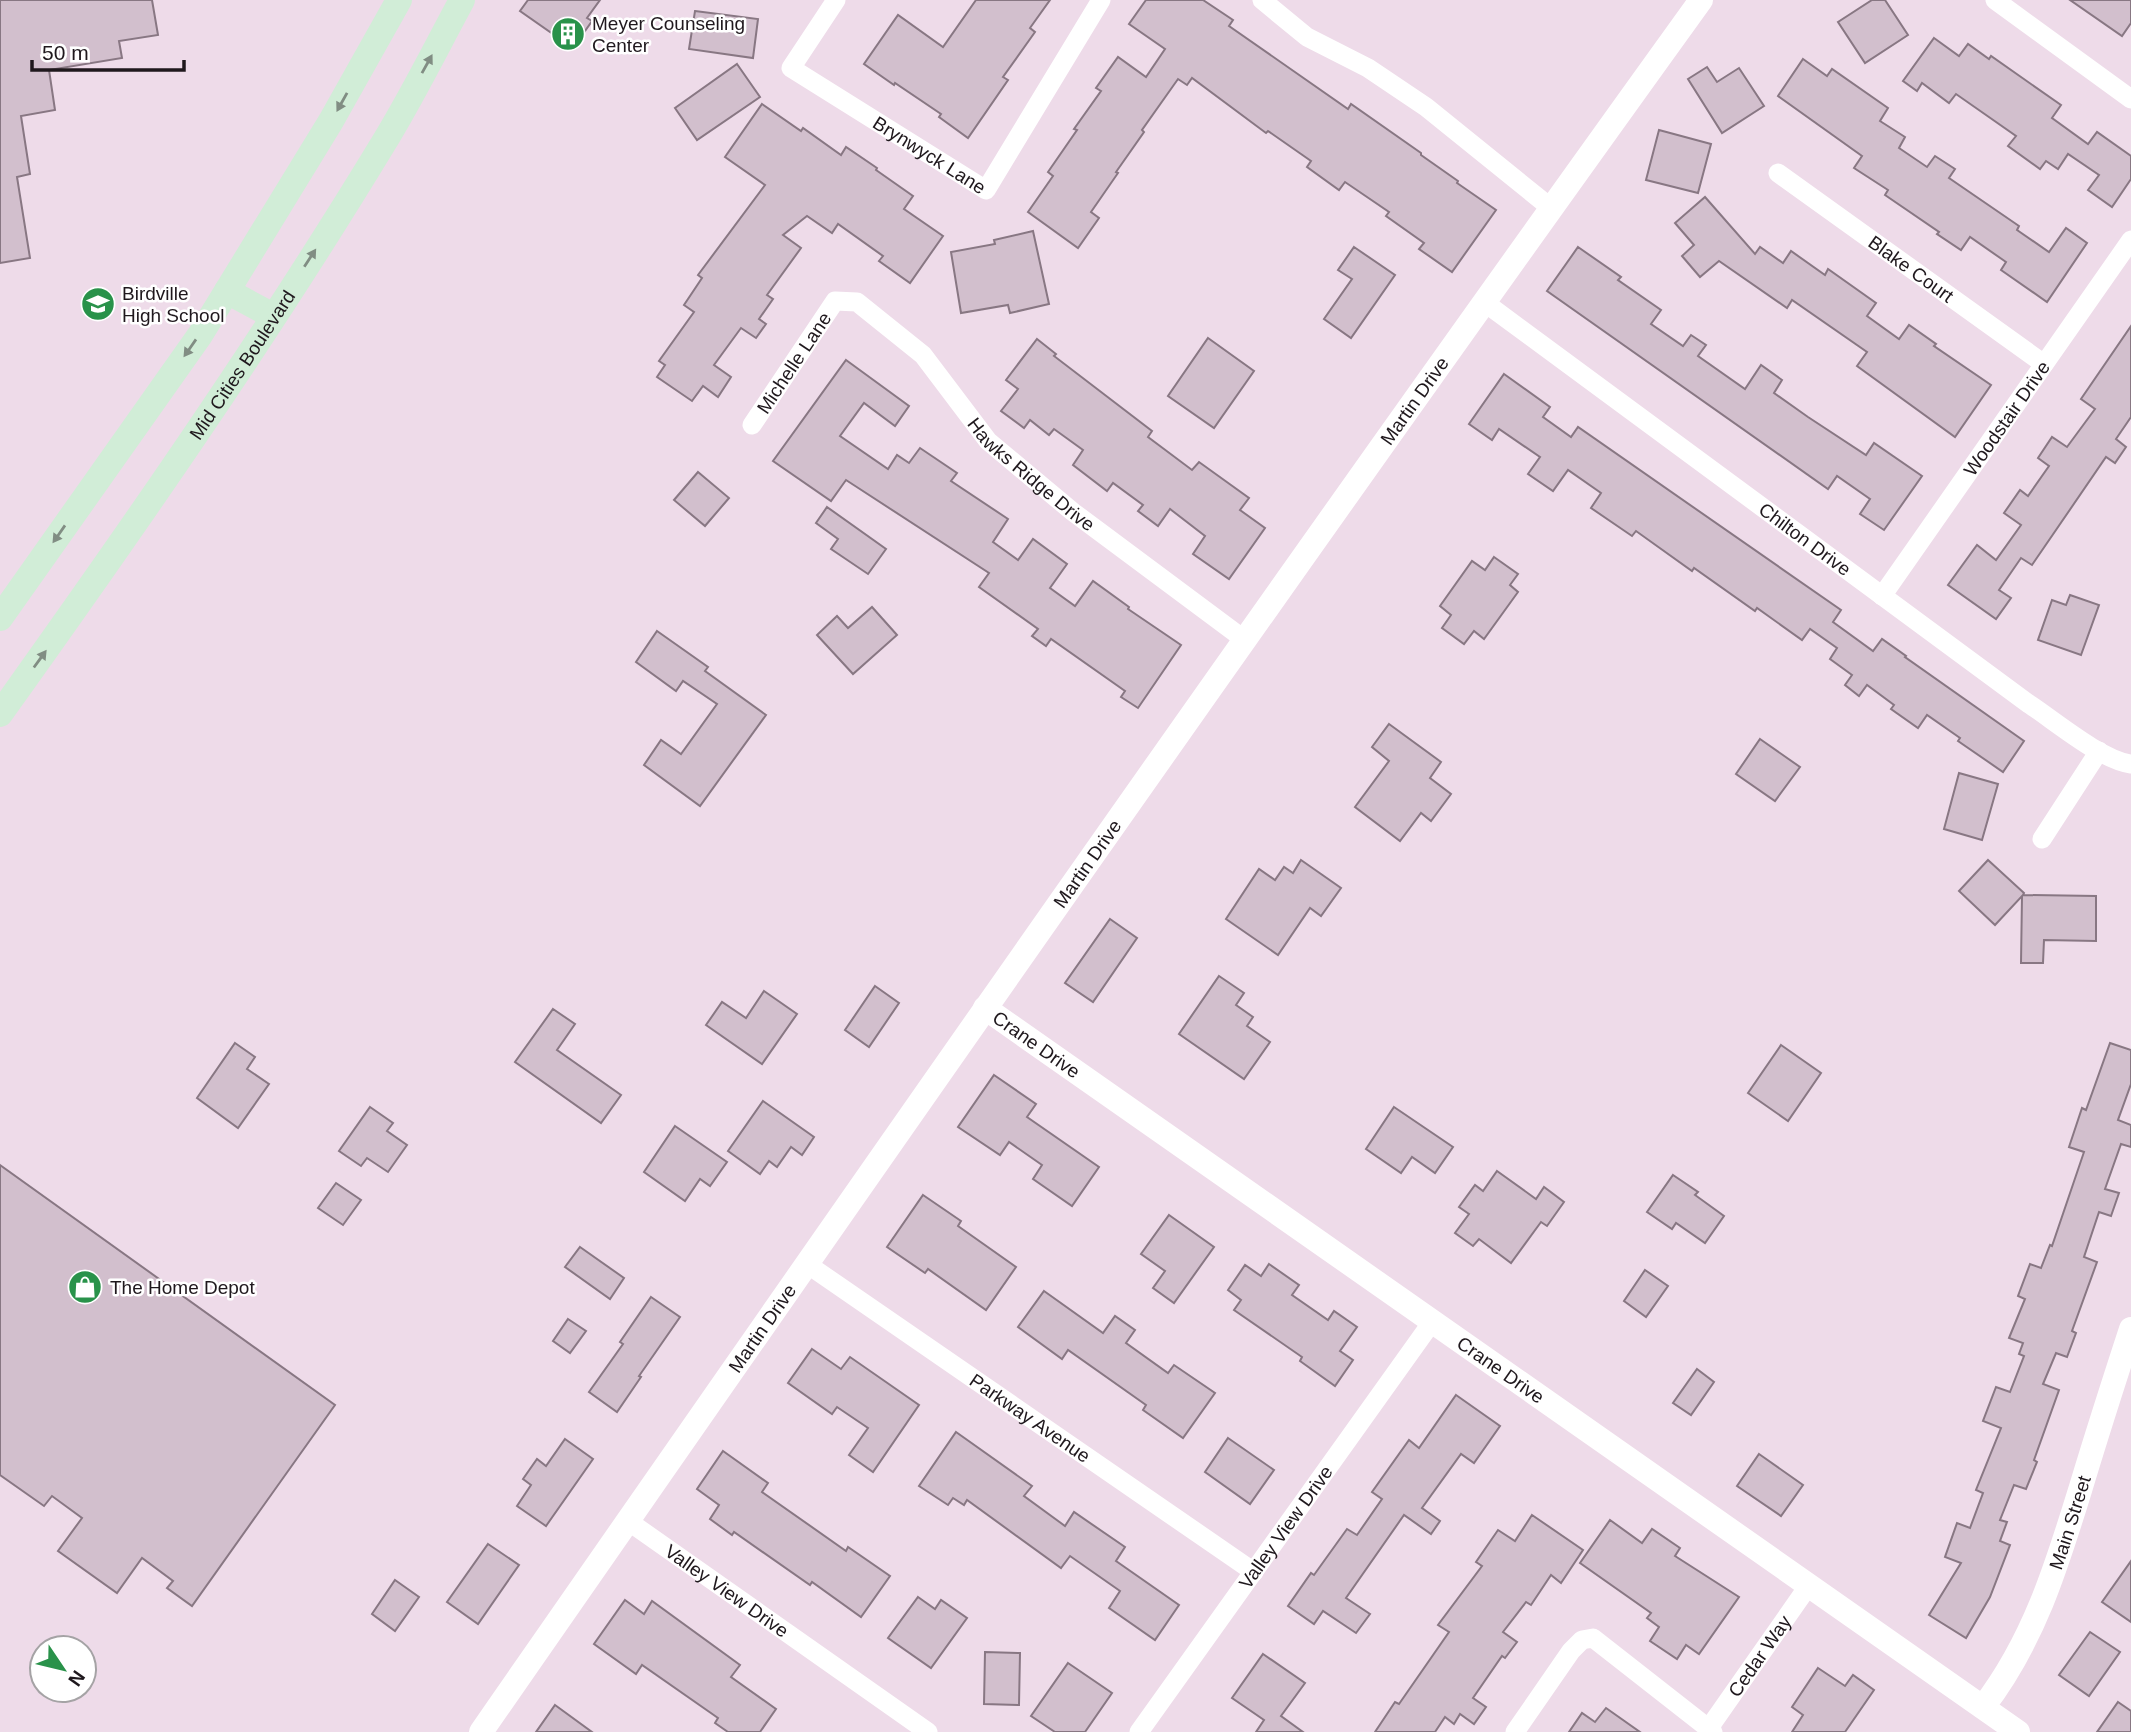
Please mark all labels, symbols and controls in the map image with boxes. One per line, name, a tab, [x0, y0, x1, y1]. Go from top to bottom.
place label: Meyer Counseling Center	[592, 13, 745, 56]
building icon: Meyer Counseling Center	[549, 15, 587, 53]
scale bar	[32, 28, 184, 72]
text: 50 m	[42, 41, 89, 64]
one-way arrow	[421, 54, 433, 73]
one-way arrow	[336, 93, 348, 112]
street label: Brynwyck Lane	[869, 112, 990, 198]
street label: Blake Court	[1865, 231, 1958, 307]
one-way arrow	[304, 249, 317, 268]
place label: Birdville High School	[122, 283, 224, 326]
school or university icon: Birdville High School	[79, 285, 117, 323]
street label: Mid Cities Boulevard	[185, 286, 299, 443]
street label: Michelle Lane	[752, 308, 835, 417]
one-way arrow	[184, 339, 198, 357]
street label: Martin Drive	[1376, 353, 1453, 448]
street label: Woodstair Drive	[1959, 357, 2054, 479]
street label: Hawks Ridge Drive	[964, 414, 1099, 535]
street label: Chilton Drive	[1755, 498, 1855, 580]
one-way arrow	[52, 525, 66, 543]
one-way arrow	[33, 650, 47, 668]
street label: Martin Drive	[1049, 816, 1125, 912]
street label: Crane Drive	[989, 1006, 1084, 1082]
shop icon: The Home Depot	[66, 1268, 104, 1306]
place label: The Home Depot	[110, 1277, 255, 1298]
street label: Martin Drive	[724, 1280, 800, 1376]
street label: Crane Drive	[1453, 1332, 1548, 1407]
street label: Parkway Avenue	[966, 1369, 1094, 1466]
street label: Valley View Drive	[1234, 1461, 1337, 1593]
street label: Main Street	[2045, 1472, 2095, 1572]
street label: Valley View Drive	[661, 1540, 793, 1641]
street label: Cedar Way	[1724, 1611, 1795, 1701]
north arrow	[28, 1634, 98, 1704]
text: N	[64, 1667, 89, 1690]

